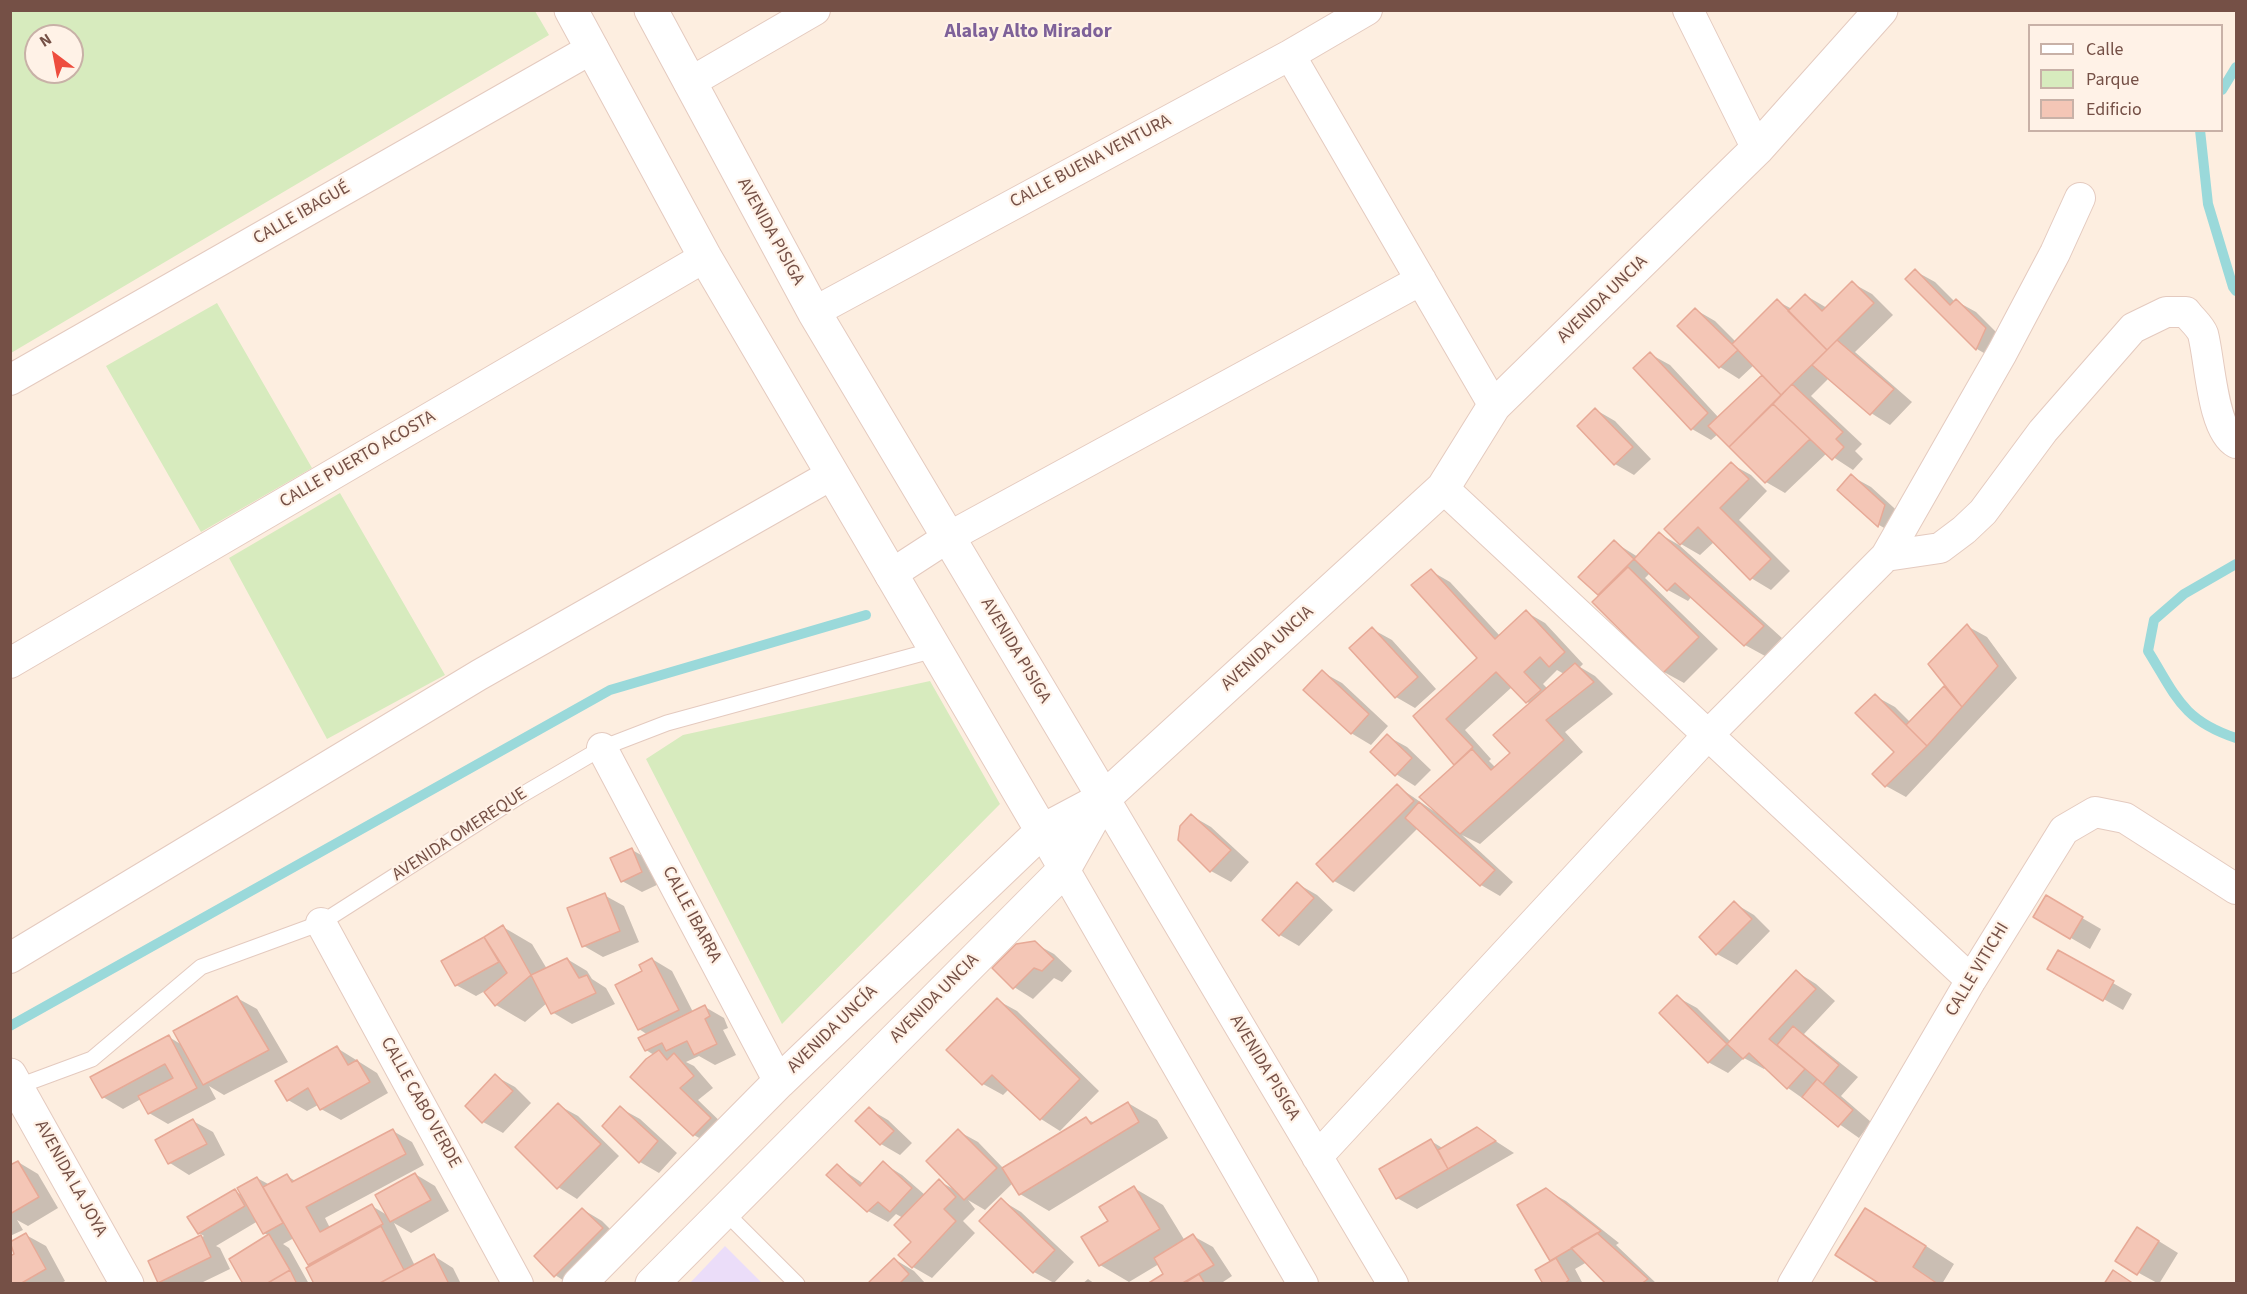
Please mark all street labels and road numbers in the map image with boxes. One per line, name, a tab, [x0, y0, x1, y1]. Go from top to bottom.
street label: CALLE BUENA VENTURA	[1007, 110, 1175, 214]
street label: AVENIDA PISIGA	[732, 175, 808, 289]
street label: CALLE IBAGUÉ	[250, 178, 354, 250]
street label: AVENIDA UNCIA	[1553, 252, 1653, 348]
street label: CALLE PUERTO ACOSTA	[276, 407, 440, 513]
street label: AVENIDA PISIGA	[975, 594, 1055, 708]
street label: AVENIDA UNCIA	[1217, 602, 1319, 696]
street label: AVENIDA OMEREQUE	[389, 783, 531, 887]
street label: CALLE IBARRA	[657, 863, 725, 967]
street label: CALLE VITICHI	[1942, 919, 2014, 1021]
street label: AVENIDA UNCIA	[886, 950, 984, 1048]
street label: AVENIDA UNCÍA	[783, 982, 883, 1078]
street label: AVENIDA PISIGA	[1224, 1011, 1304, 1125]
street label: CALLE CABO VERDE	[375, 1034, 465, 1172]
street label: AVENIDA LA JOYA	[29, 1117, 111, 1241]

